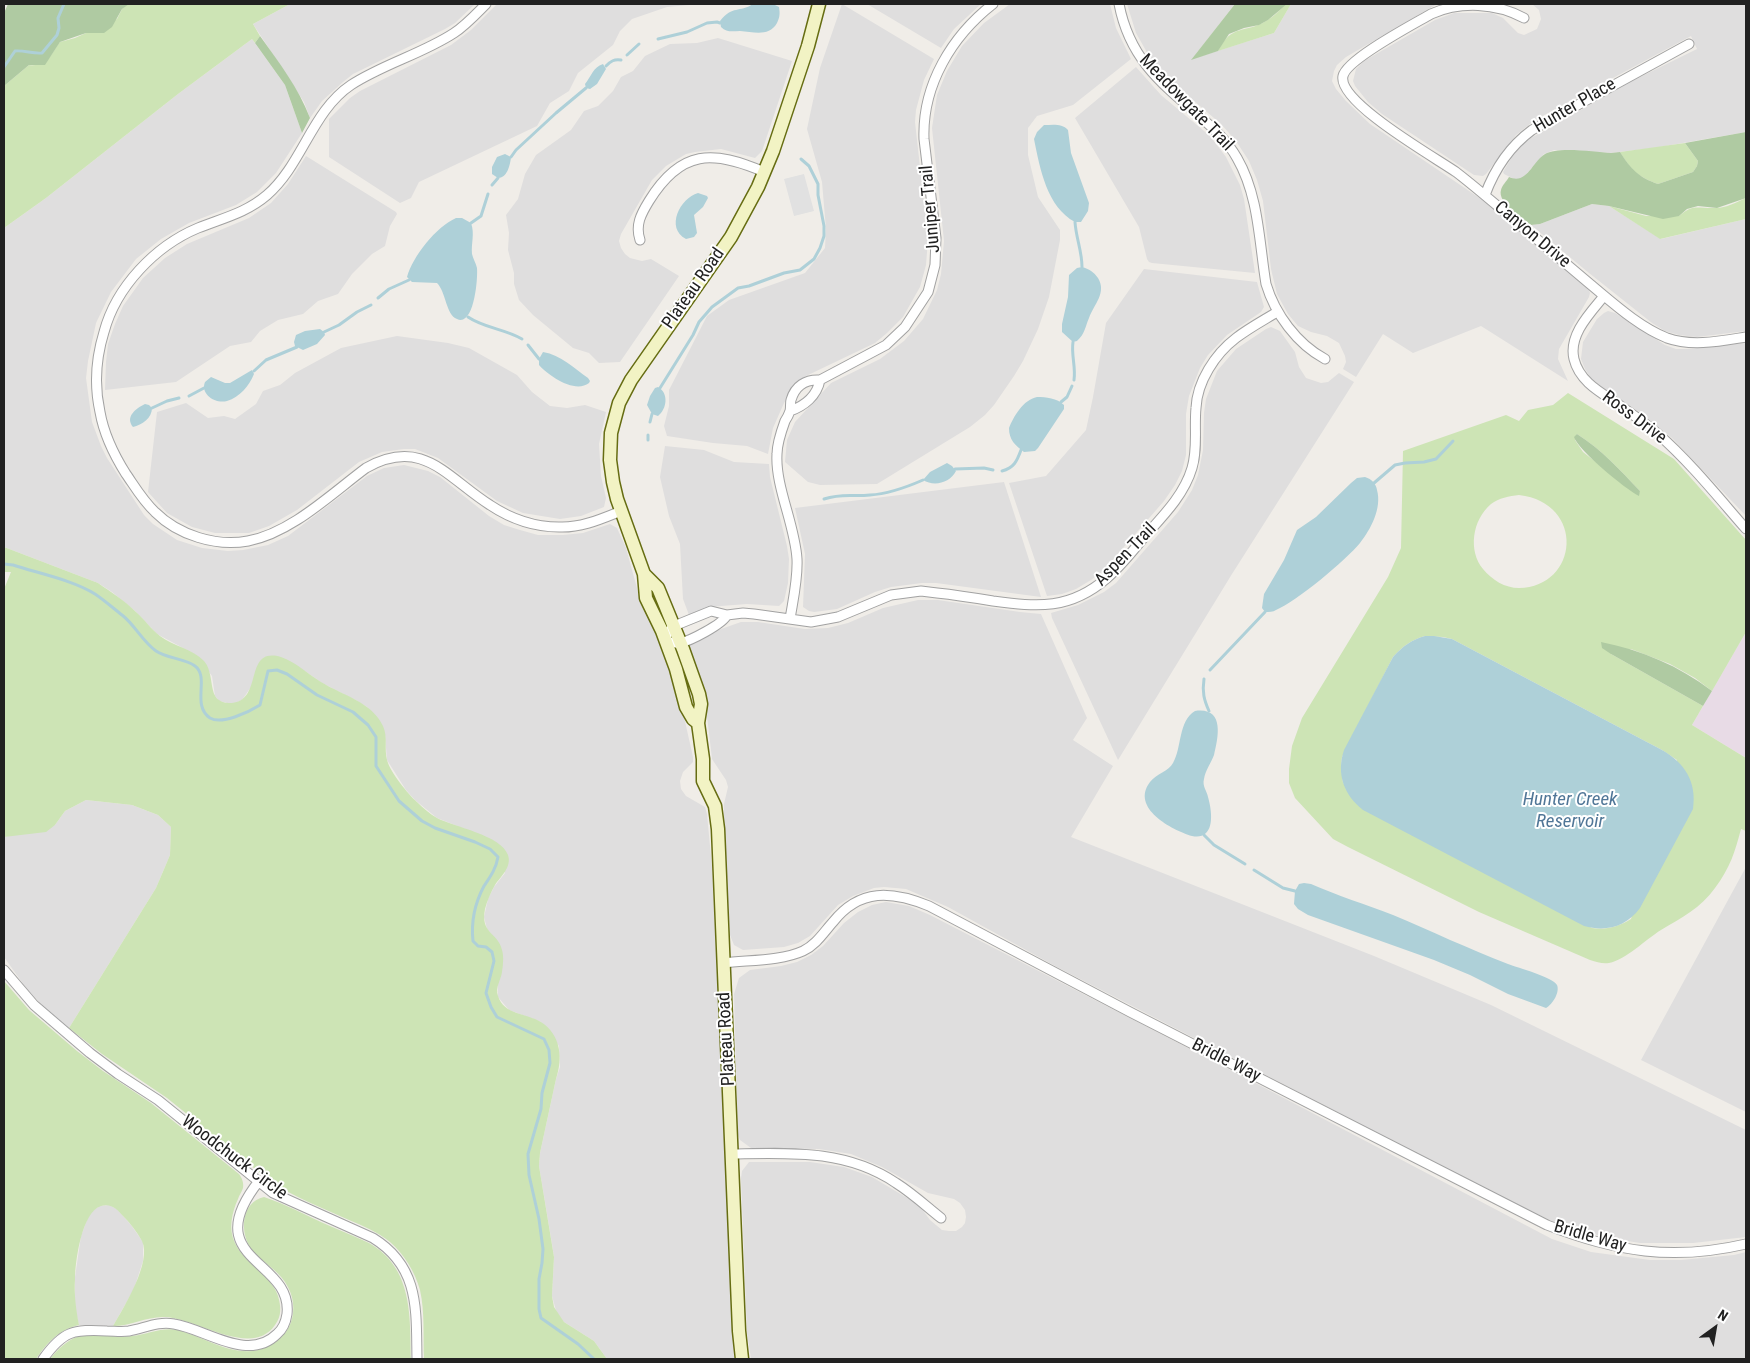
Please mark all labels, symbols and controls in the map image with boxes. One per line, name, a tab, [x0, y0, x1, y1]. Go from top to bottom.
street label: Meadowgate Trail	[1134, 50, 1238, 156]
street label: Hunter Place	[1530, 74, 1620, 138]
street label: Juniper Trail	[916, 164, 946, 254]
street label: Canyon Drive	[1490, 197, 1574, 273]
street label: Plateau Road	[658, 244, 730, 334]
street label: Ross Drive	[1598, 387, 1670, 449]
street label: Aspen Trail	[1091, 519, 1161, 591]
water label: Hunter Creek Reservoir	[1523, 789, 1617, 833]
street label: Plateau Road	[714, 991, 740, 1087]
street label: Bridle Way	[1188, 1034, 1264, 1088]
street label: Woodchuck Circle	[177, 1111, 291, 1205]
street label: Bridle Way	[1551, 1216, 1629, 1258]
north arrow	[1690, 1303, 1740, 1353]
text: N	[1715, 1306, 1731, 1324]

